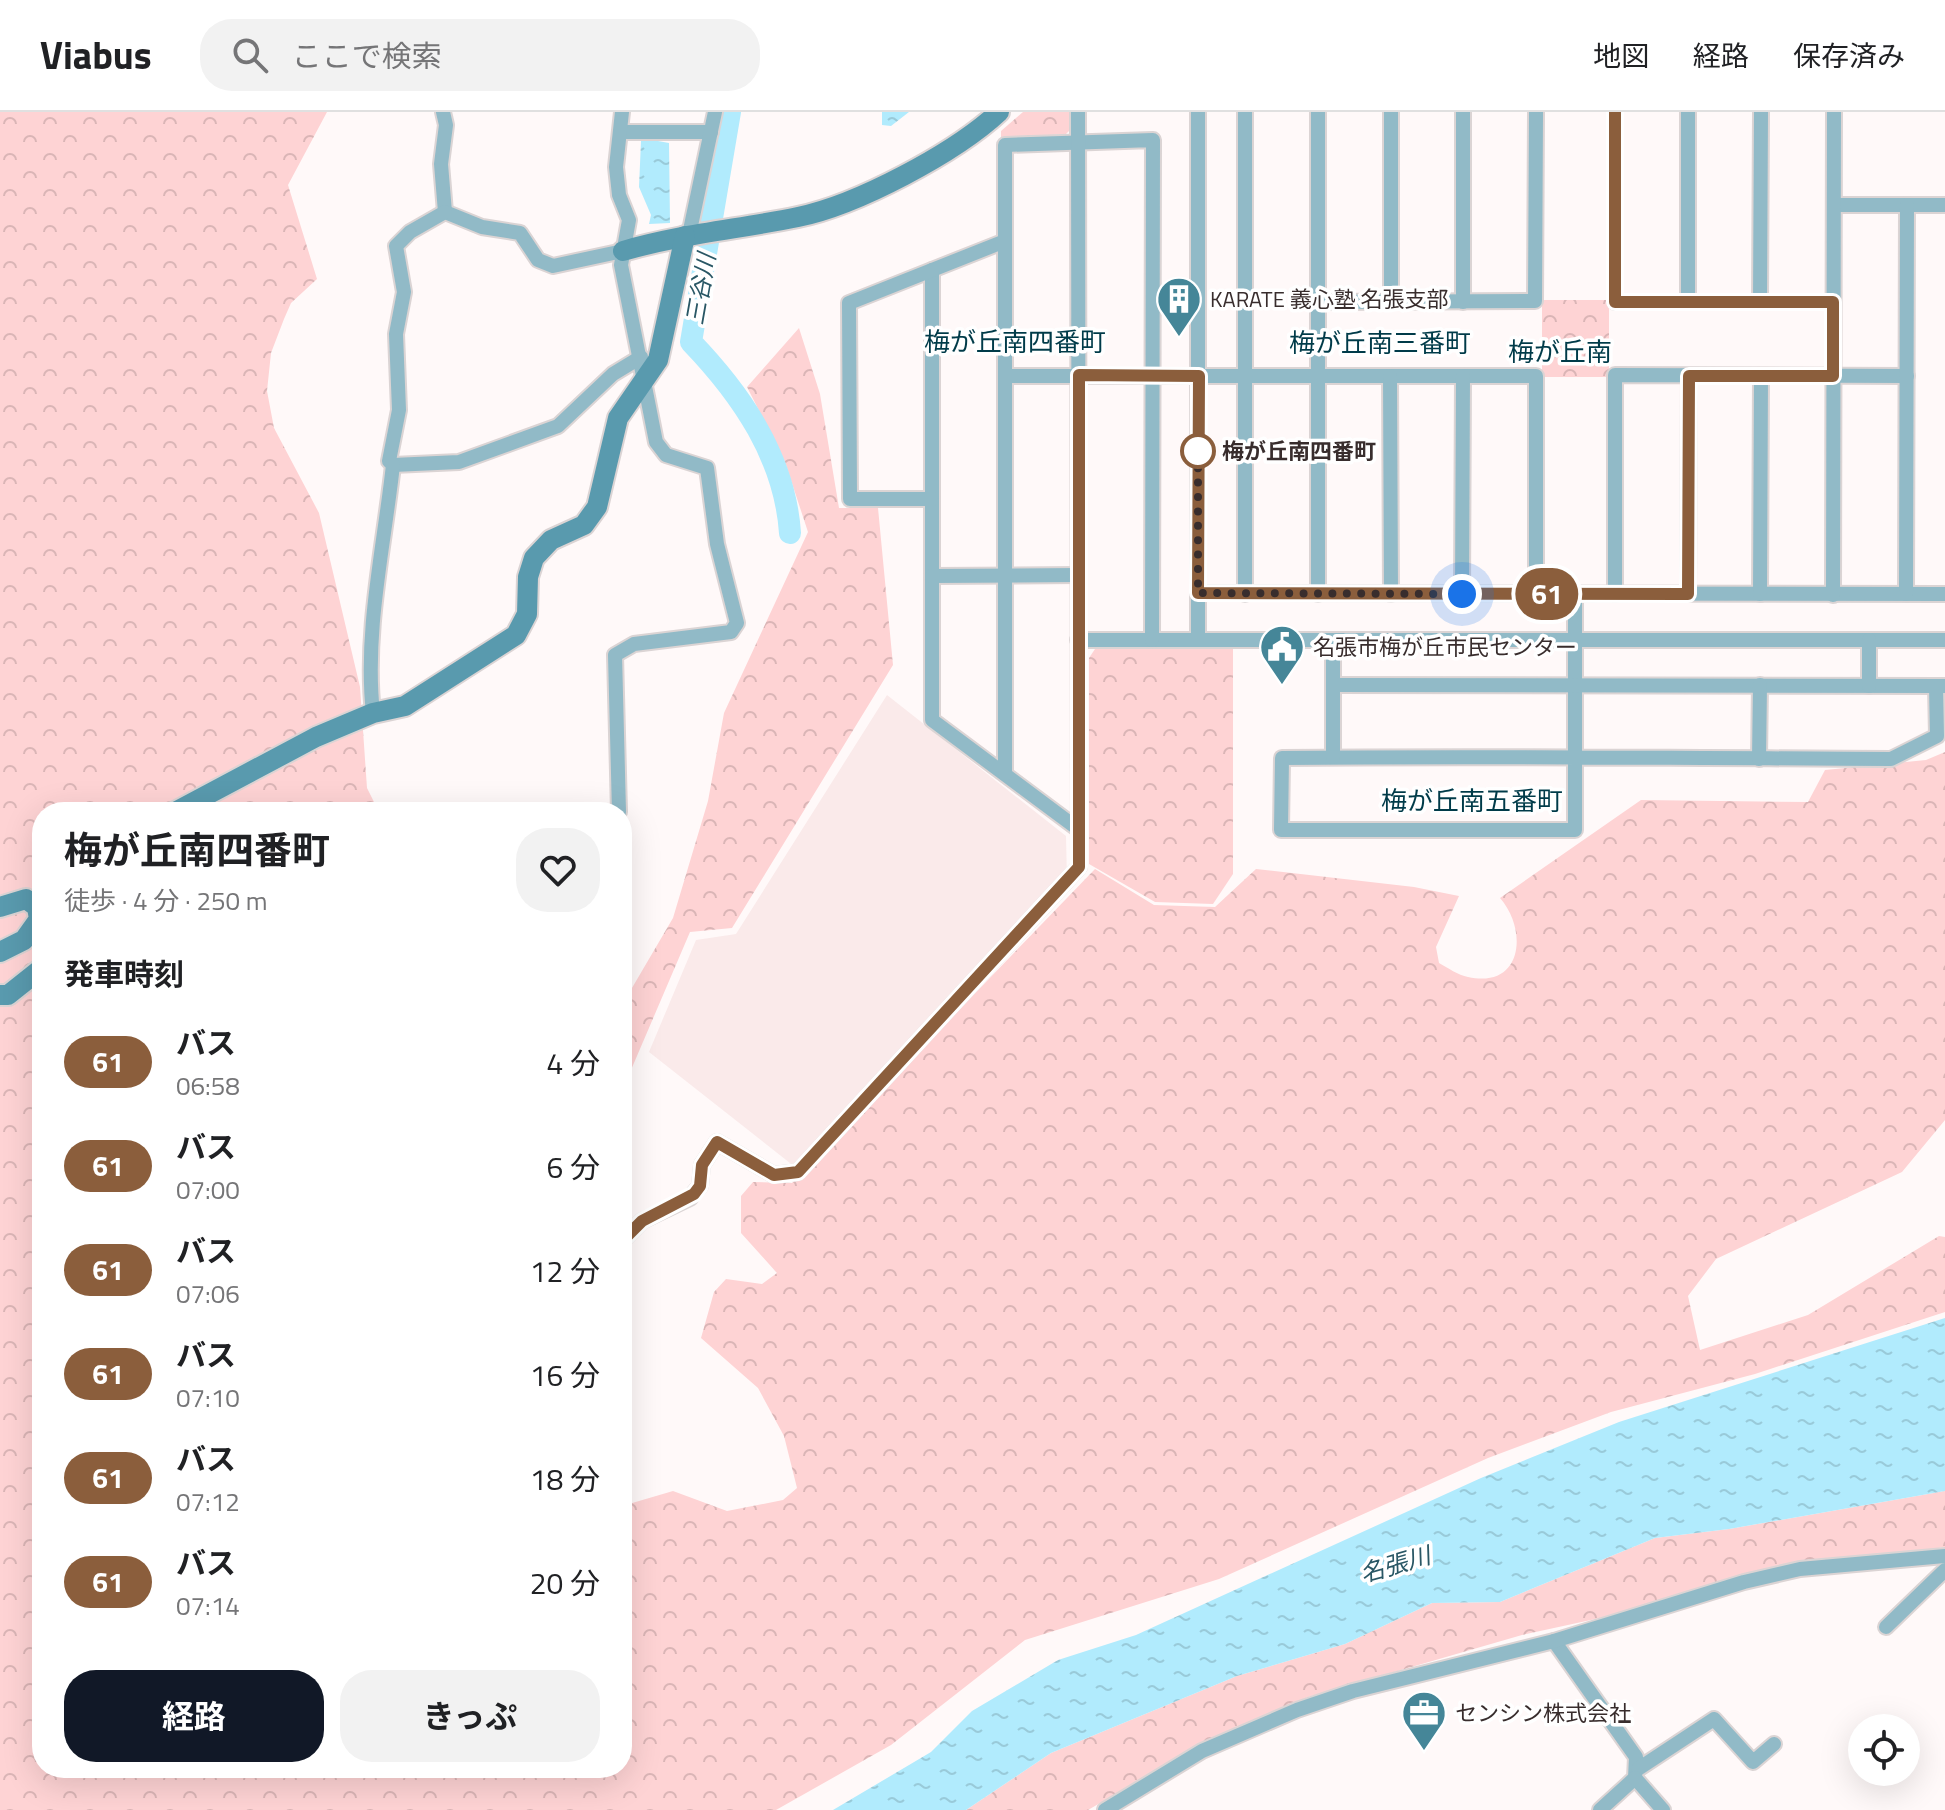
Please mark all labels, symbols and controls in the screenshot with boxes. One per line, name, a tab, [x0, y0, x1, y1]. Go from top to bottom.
search box	[200, 19, 760, 91]
text: Viabus	[40, 26, 152, 84]
icon: search	[228, 33, 272, 77]
text: ここで検索	[292, 33, 442, 79]
text: 地図	[1593, 34, 1649, 77]
text: 経路	[1693, 34, 1749, 77]
text: 保存済み	[1793, 34, 1905, 77]
water label: 三谷川	[676, 247, 724, 328]
building icon: KARATE 義心塾 名張支部	[1155, 275, 1203, 338]
place label: KARATE 義心塾 名張支部	[1210, 282, 1449, 316]
district label: 梅が丘南四番町	[924, 322, 1106, 361]
district label: 梅が丘南三番町	[1289, 323, 1471, 362]
district label: 梅が丘南	[1508, 332, 1612, 371]
marker: 梅が丘南四番町	[1181, 434, 1215, 468]
place label: 梅が丘南四番町	[1222, 434, 1376, 468]
line badge: 61	[1511, 568, 1583, 620]
text: 61	[1531, 572, 1563, 615]
your location	[1442, 574, 1482, 614]
public building icon: 名張市梅が丘市民センター	[1258, 623, 1306, 686]
place label: 名張市梅が丘市民センター	[1313, 630, 1577, 664]
district label: 梅が丘南五番町	[1381, 781, 1563, 820]
text: 梅が丘南四番町	[64, 821, 330, 879]
button: heart	[516, 828, 600, 912]
text: 徒歩 · 4 分 · 250 m	[64, 881, 268, 920]
text: 発車時刻	[64, 951, 184, 997]
text: バス	[176, 1020, 236, 1066]
text: 61	[92, 1040, 124, 1083]
text: 4 分	[547, 1040, 600, 1086]
text: 06:58	[176, 1066, 240, 1105]
text: バス	[176, 1124, 236, 1170]
text: 61	[92, 1144, 124, 1187]
text: 6 分	[547, 1144, 600, 1190]
text: 07:00	[176, 1170, 240, 1209]
text: バス	[176, 1228, 236, 1274]
text: 61	[92, 1248, 124, 1291]
text: 12 分	[530, 1248, 600, 1294]
text: 07:06	[176, 1274, 240, 1313]
text: バス	[176, 1332, 236, 1378]
text: 61	[92, 1352, 124, 1395]
text: 16 分	[530, 1352, 600, 1398]
text: 07:10	[176, 1378, 240, 1417]
text: バス	[176, 1436, 236, 1482]
text: 61	[92, 1456, 124, 1499]
text: 18 分	[530, 1456, 600, 1502]
text: 07:12	[176, 1482, 240, 1521]
water label: 名張川	[1355, 1536, 1437, 1591]
text: バス	[176, 1540, 236, 1586]
text: 61	[92, 1560, 124, 1603]
text: 20 分	[530, 1560, 600, 1606]
text: 07:14	[176, 1586, 240, 1625]
button: 経路	[64, 1670, 324, 1762]
button: きっぷ	[340, 1670, 600, 1762]
office icon: センシン株式会社	[1400, 1689, 1448, 1752]
place label: センシン株式会社	[1455, 1696, 1631, 1730]
map controls	[1848, 1714, 1920, 1786]
button: locate	[1848, 1714, 1920, 1786]

